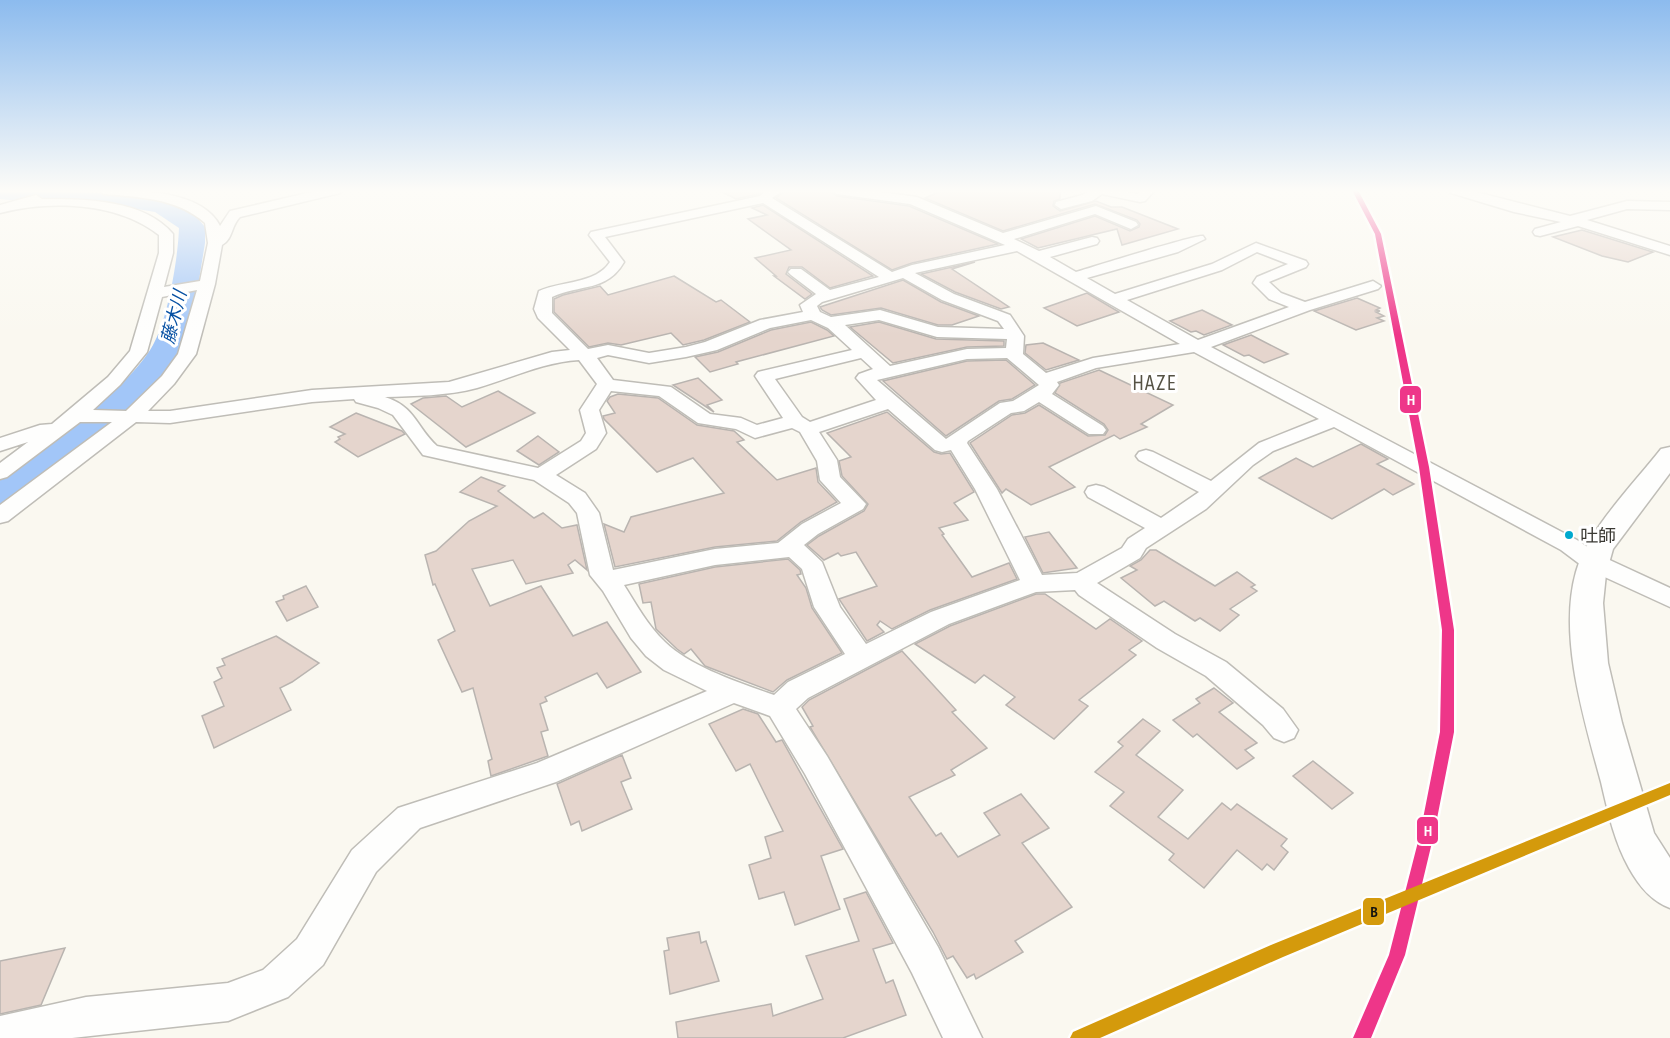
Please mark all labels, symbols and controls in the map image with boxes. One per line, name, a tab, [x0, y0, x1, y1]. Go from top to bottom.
water label: 藤木川	[158, 286, 192, 346]
district label: HAZE	[1132, 370, 1178, 397]
line badge: H	[1399, 385, 1422, 414]
text: H	[1407, 391, 1415, 410]
place label: 吐師	[1580, 526, 1616, 547]
marker: 吐師	[1563, 529, 1575, 541]
line badge: H	[1416, 816, 1439, 845]
text: H	[1424, 822, 1432, 841]
line badge: B	[1362, 897, 1385, 926]
text: B	[1370, 903, 1378, 922]

